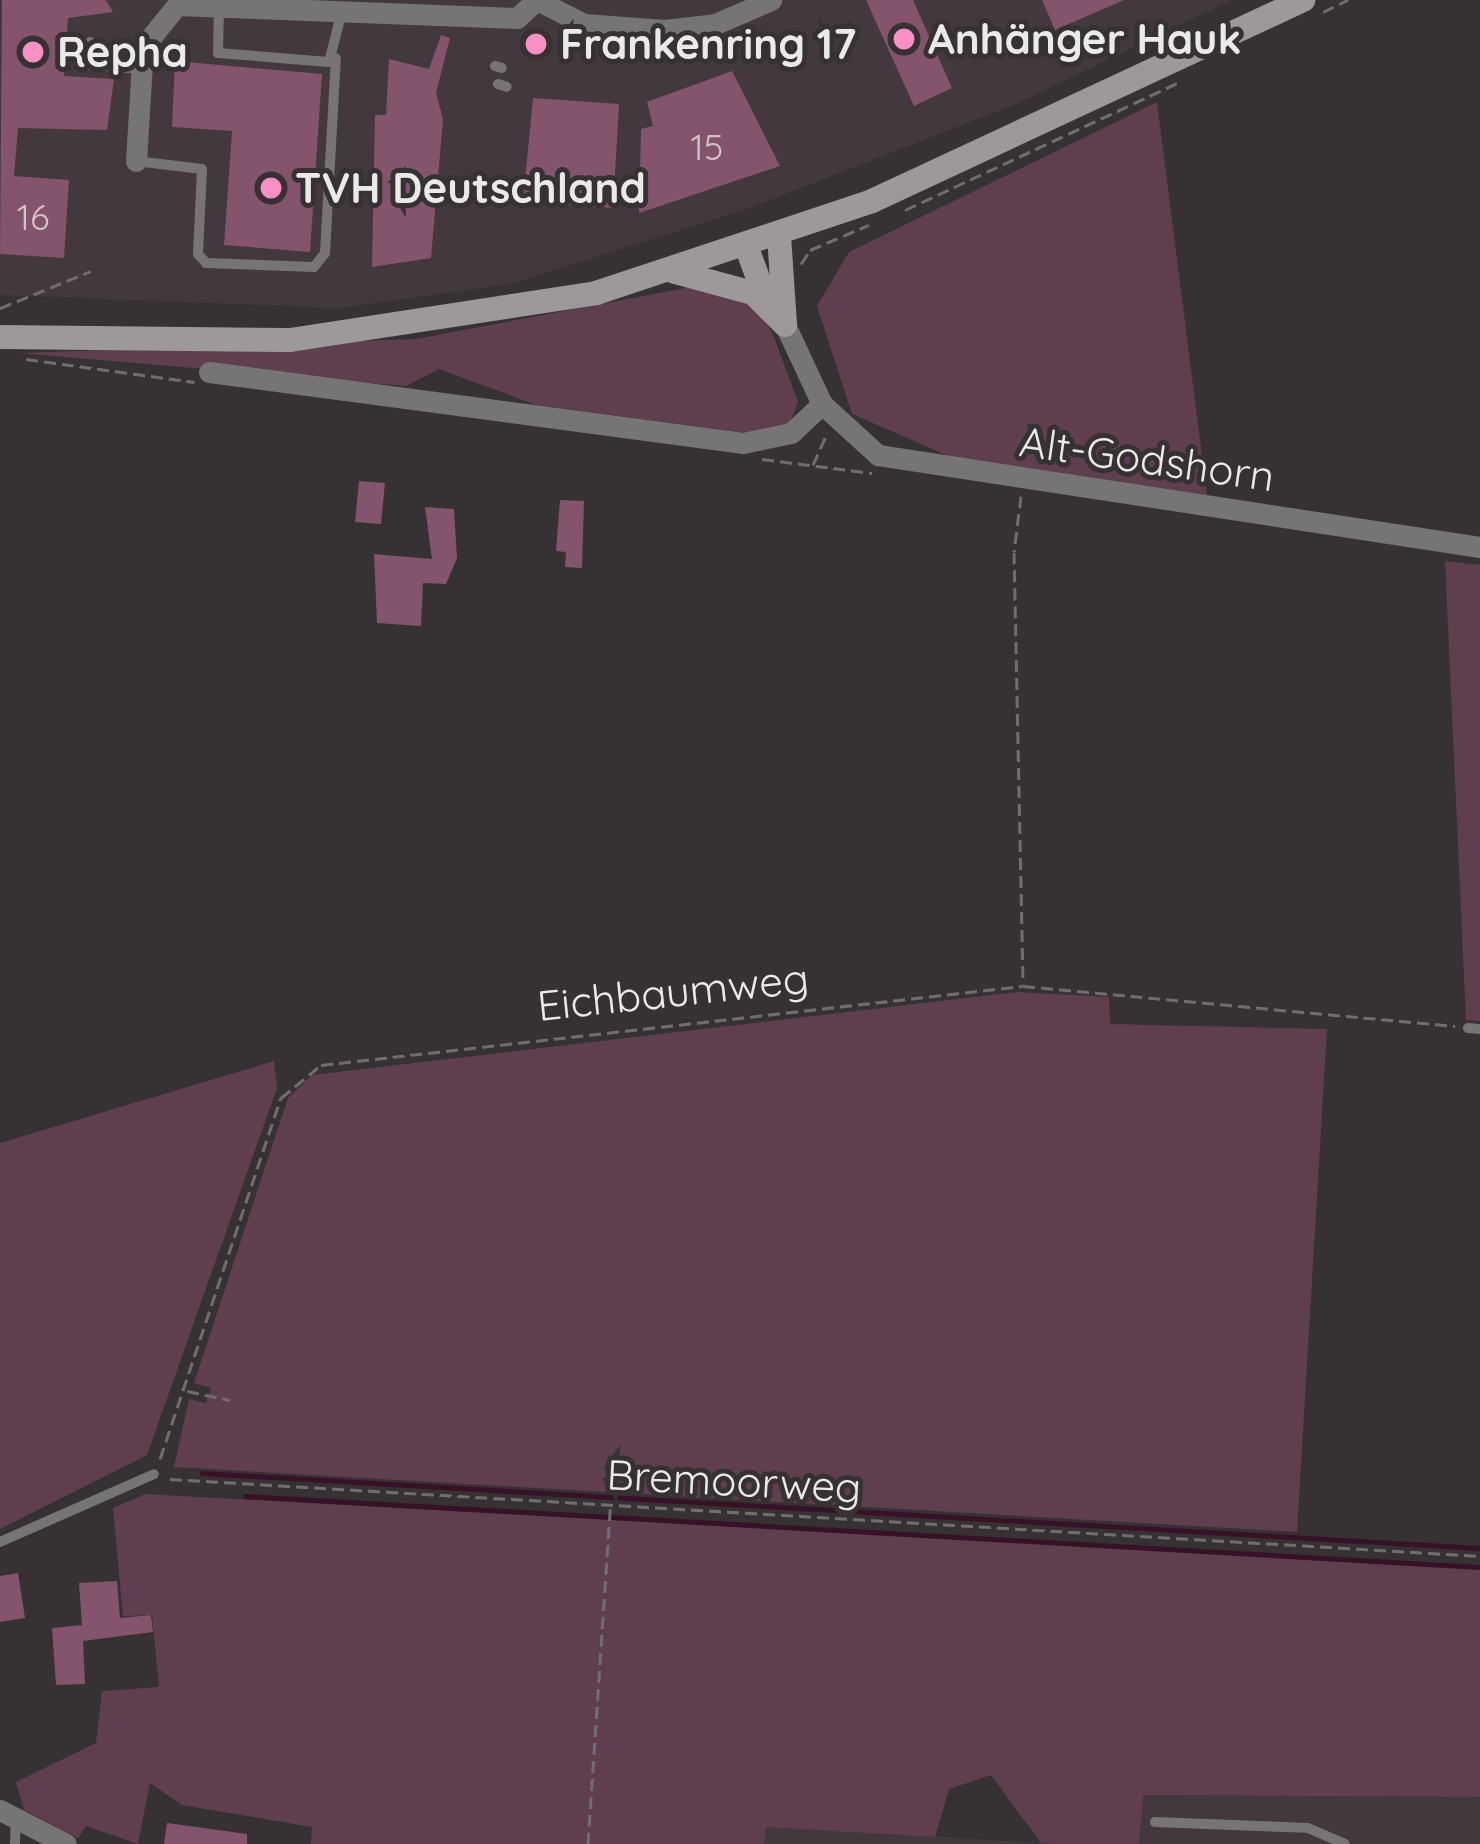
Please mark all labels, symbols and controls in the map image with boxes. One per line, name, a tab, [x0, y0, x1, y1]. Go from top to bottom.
place label: Anhänger Hauk	[928, 14, 1241, 64]
place label: Frankenring 17	[560, 19, 856, 69]
marker: Anhänger Hauk	[891, 26, 917, 52]
place label: Repha	[57, 27, 188, 77]
marker: Frankenring 17	[523, 31, 549, 57]
marker: Repha	[20, 39, 46, 65]
house number: 15	[691, 125, 723, 169]
place label: TVH Deutschland	[295, 163, 646, 213]
marker: TVH Deutschland	[258, 175, 284, 201]
house number: 16	[17, 195, 49, 239]
street label: Alt-Godshorn	[1016, 416, 1278, 502]
street label: Eichbaumweg	[535, 953, 811, 1031]
street label: Bremoorweg	[605, 1449, 863, 1513]

